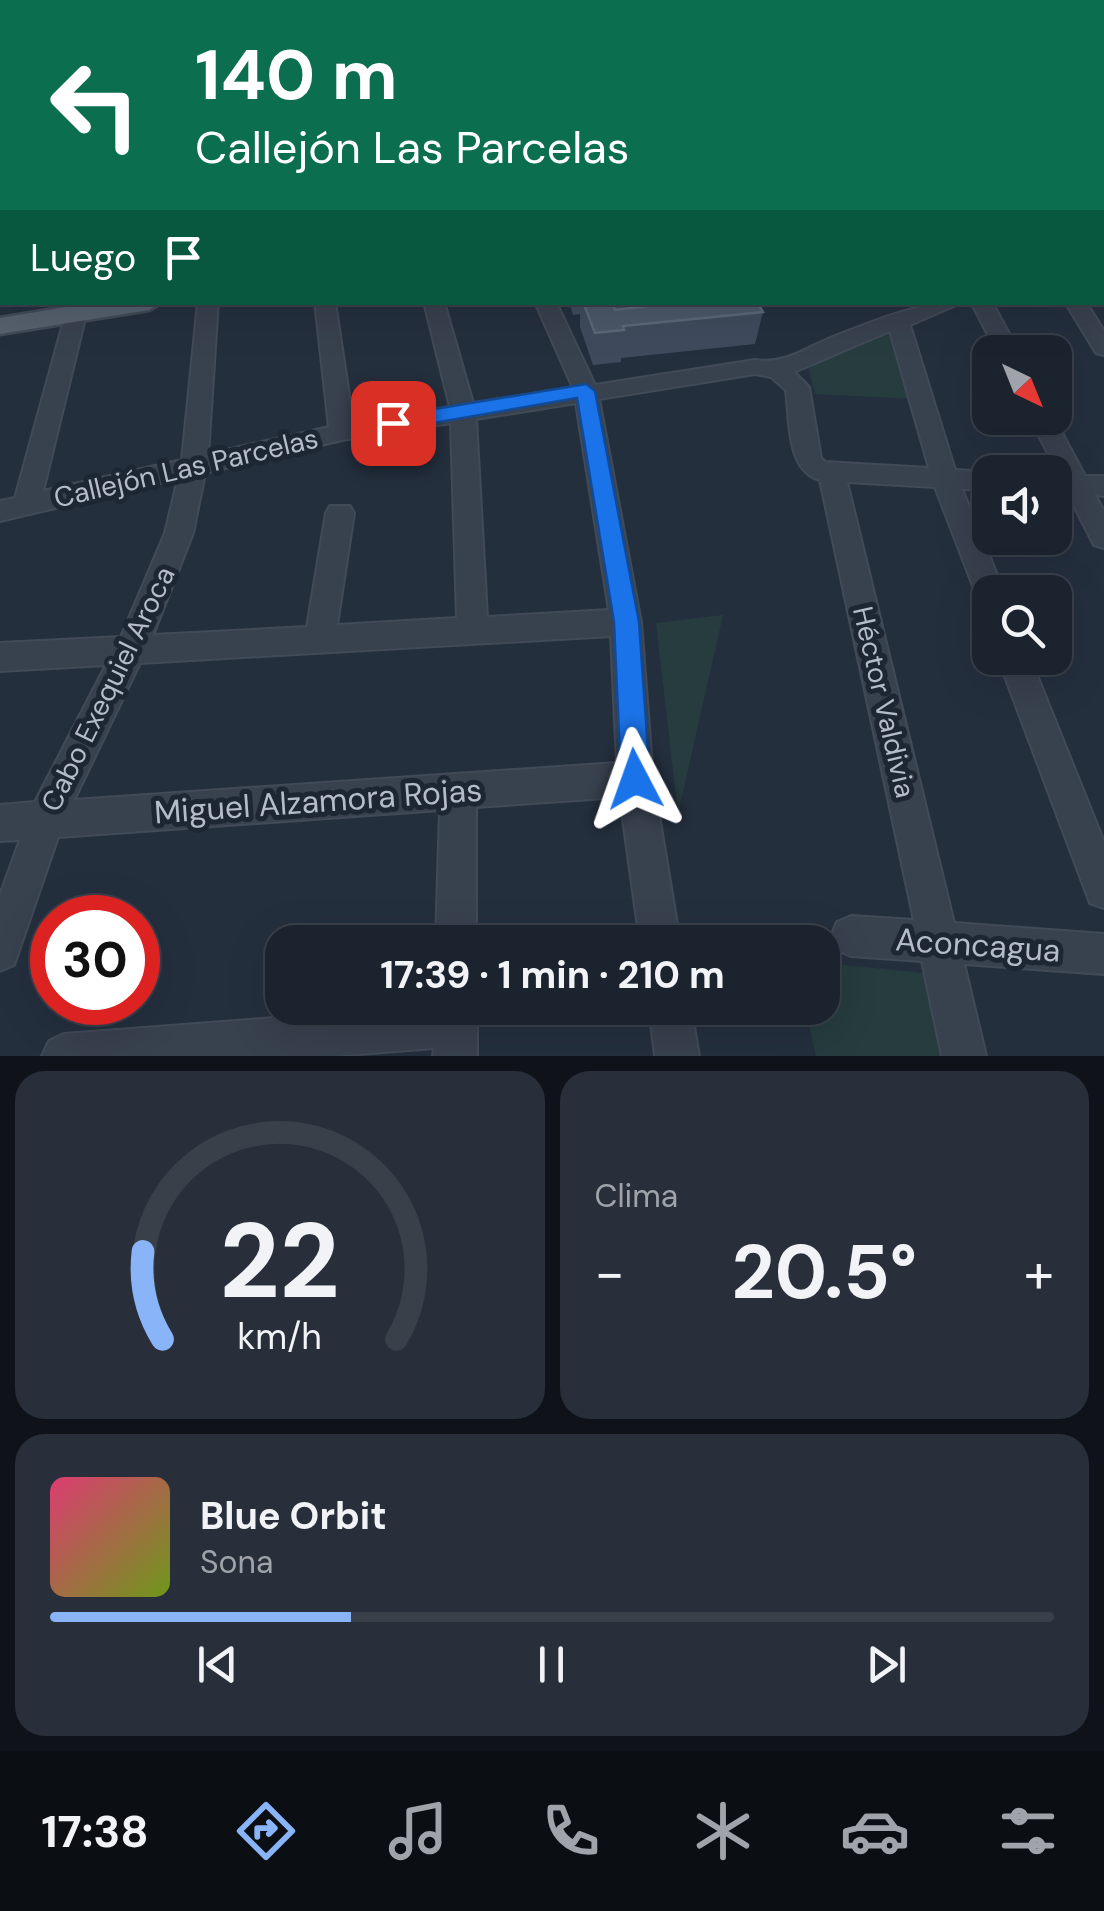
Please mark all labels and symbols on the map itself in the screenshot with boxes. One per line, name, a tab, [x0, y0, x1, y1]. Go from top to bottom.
north arrow	[972, 335, 1072, 435]
pin	[351, 381, 436, 466]
street label: Callejón Las Parcelas	[50, 420, 322, 516]
street label: Cabo Exequiel Aroca	[33, 560, 183, 818]
street label: Héctor Valdivia	[844, 603, 924, 801]
position arrow	[583, 727, 687, 831]
street label: Miguel Alzamora Rojas	[153, 769, 483, 833]
speed limit sign: 30	[30, 895, 160, 1025]
street label: Aconcagua	[894, 918, 1062, 972]

